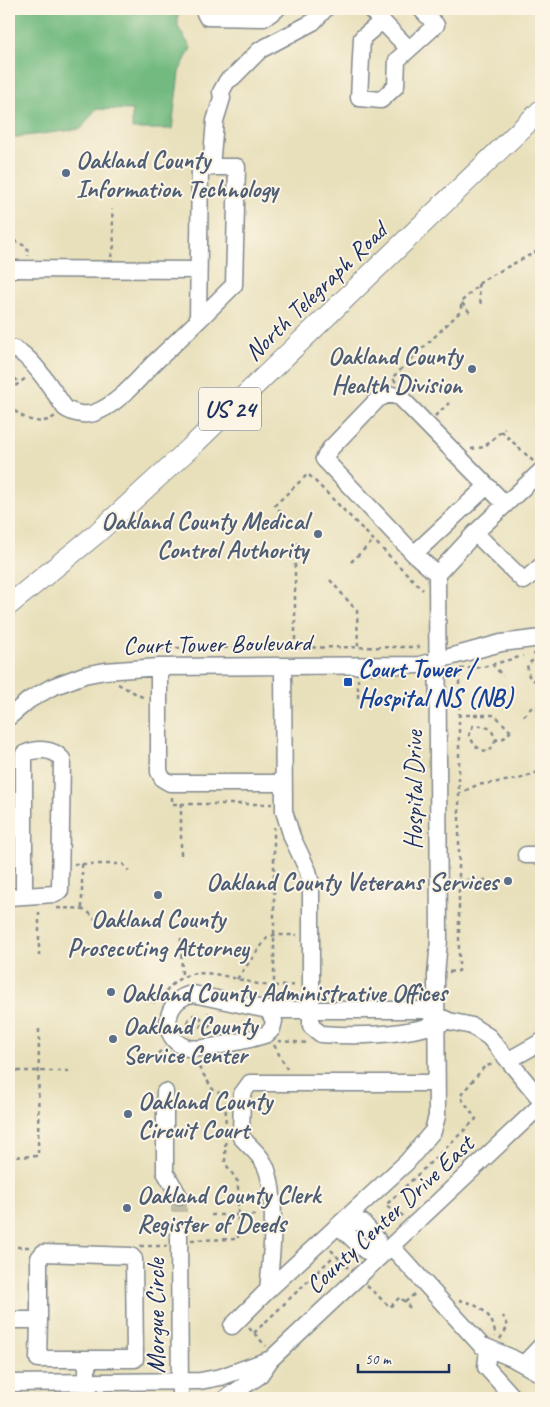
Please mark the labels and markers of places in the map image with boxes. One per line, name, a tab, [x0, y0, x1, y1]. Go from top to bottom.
place label: Oakland County Information Technology	[76, 144, 280, 205]
marker: Oakland County Information Technology	[60, 167, 72, 179]
place label: Oakland County Health Division	[328, 340, 464, 401]
marker: Oakland County Health Division	[466, 363, 478, 375]
place label: Oakland County Medical Control Authority	[101, 505, 313, 566]
marker: Oakland County Medical Control Authority	[312, 528, 324, 540]
place label: Court Tower / Hospital NS (NB)	[358, 653, 514, 714]
marker: Court Tower / Hospital NS (NB)	[342, 676, 354, 688]
place label: Oakland County Veterans Services	[206, 866, 500, 898]
marker: Oakland County Veterans Services	[502, 875, 514, 887]
marker: Oakland County Prosecuting Attorney	[152, 889, 164, 901]
place label: Oakland County Prosecuting Attorney	[67, 903, 251, 964]
place label: Oakland County Administrative Offices	[121, 977, 449, 1009]
marker: Oakland County Administrative Offices	[105, 986, 117, 998]
place label: Oakland County Service Center	[123, 1010, 259, 1071]
marker: Oakland County Service Center	[107, 1033, 119, 1045]
place label: Oakland County Circuit Court	[138, 1085, 274, 1146]
marker: Oakland County Circuit Court	[122, 1108, 134, 1120]
place label: Oakland County Clerk Register of Deeds	[137, 1179, 323, 1240]
marker: Oakland County Clerk Register of Deeds	[121, 1202, 133, 1214]

